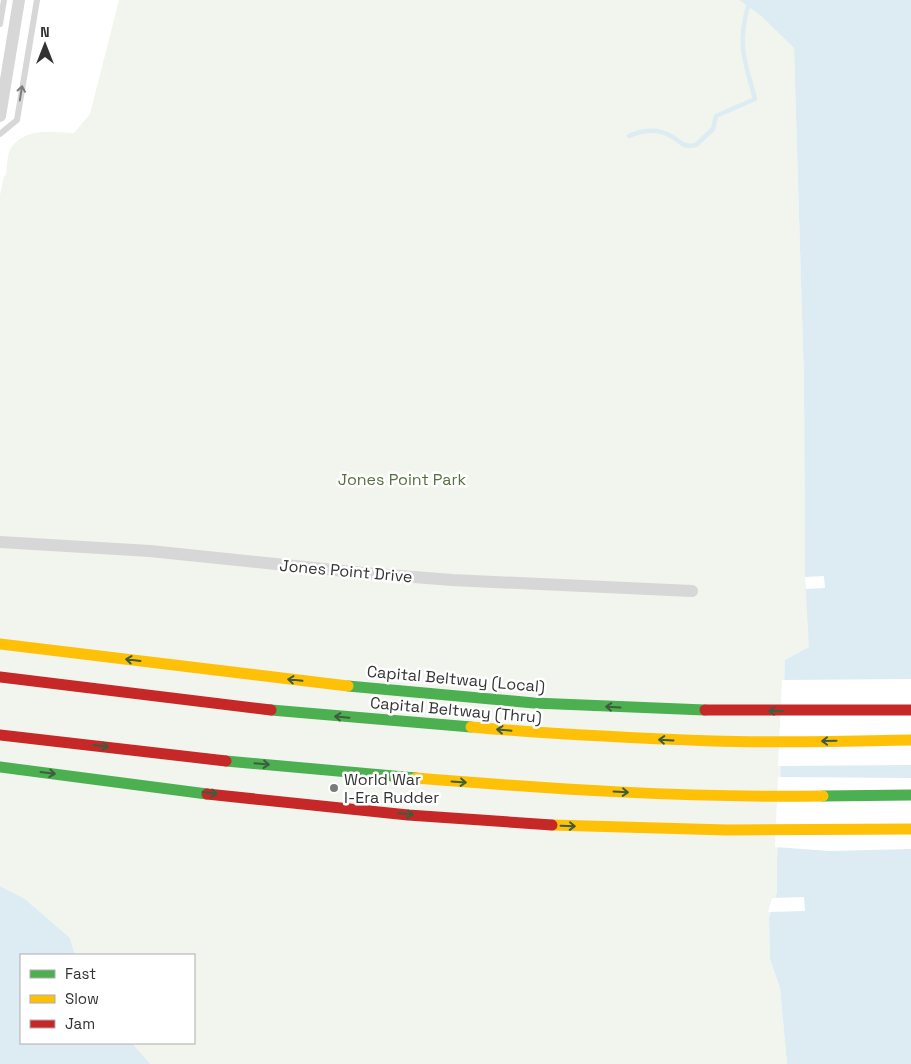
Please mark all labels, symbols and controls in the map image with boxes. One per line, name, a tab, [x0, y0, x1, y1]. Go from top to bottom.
north arrow	[20, 20, 70, 70]
text: N	[40, 23, 50, 41]
one-way arrow	[17, 86, 27, 102]
park label: Jones Point Park	[338, 469, 467, 490]
street label: Jones Point Drive	[279, 555, 413, 587]
one-way arrow	[126, 655, 142, 665]
street label: Capital Beltway (Local)	[366, 661, 546, 697]
one-way arrow	[287, 675, 303, 685]
street label: Capital Beltway (Thru)	[369, 692, 543, 728]
one-way arrow	[606, 702, 622, 711]
one-way arrow	[768, 706, 784, 716]
one-way arrow	[335, 712, 351, 721]
one-way arrow	[497, 725, 513, 735]
one-way arrow	[659, 735, 675, 744]
one-way arrow	[821, 737, 837, 746]
one-way arrow	[92, 741, 108, 751]
one-way arrow	[254, 760, 270, 769]
one-way arrow	[40, 768, 56, 778]
place label: World War I-Era Rudder	[344, 769, 439, 808]
one-way arrow	[451, 777, 467, 786]
marker: World War I-Era Rudder	[328, 782, 340, 794]
one-way arrow	[613, 787, 629, 796]
one-way arrow	[201, 788, 217, 798]
one-way arrow	[398, 809, 414, 819]
one-way arrow	[560, 821, 576, 830]
legend	[20, 954, 195, 1044]
text: Fast	[65, 964, 96, 983]
text: Slow	[65, 989, 99, 1008]
text: Jam	[65, 1014, 95, 1033]

